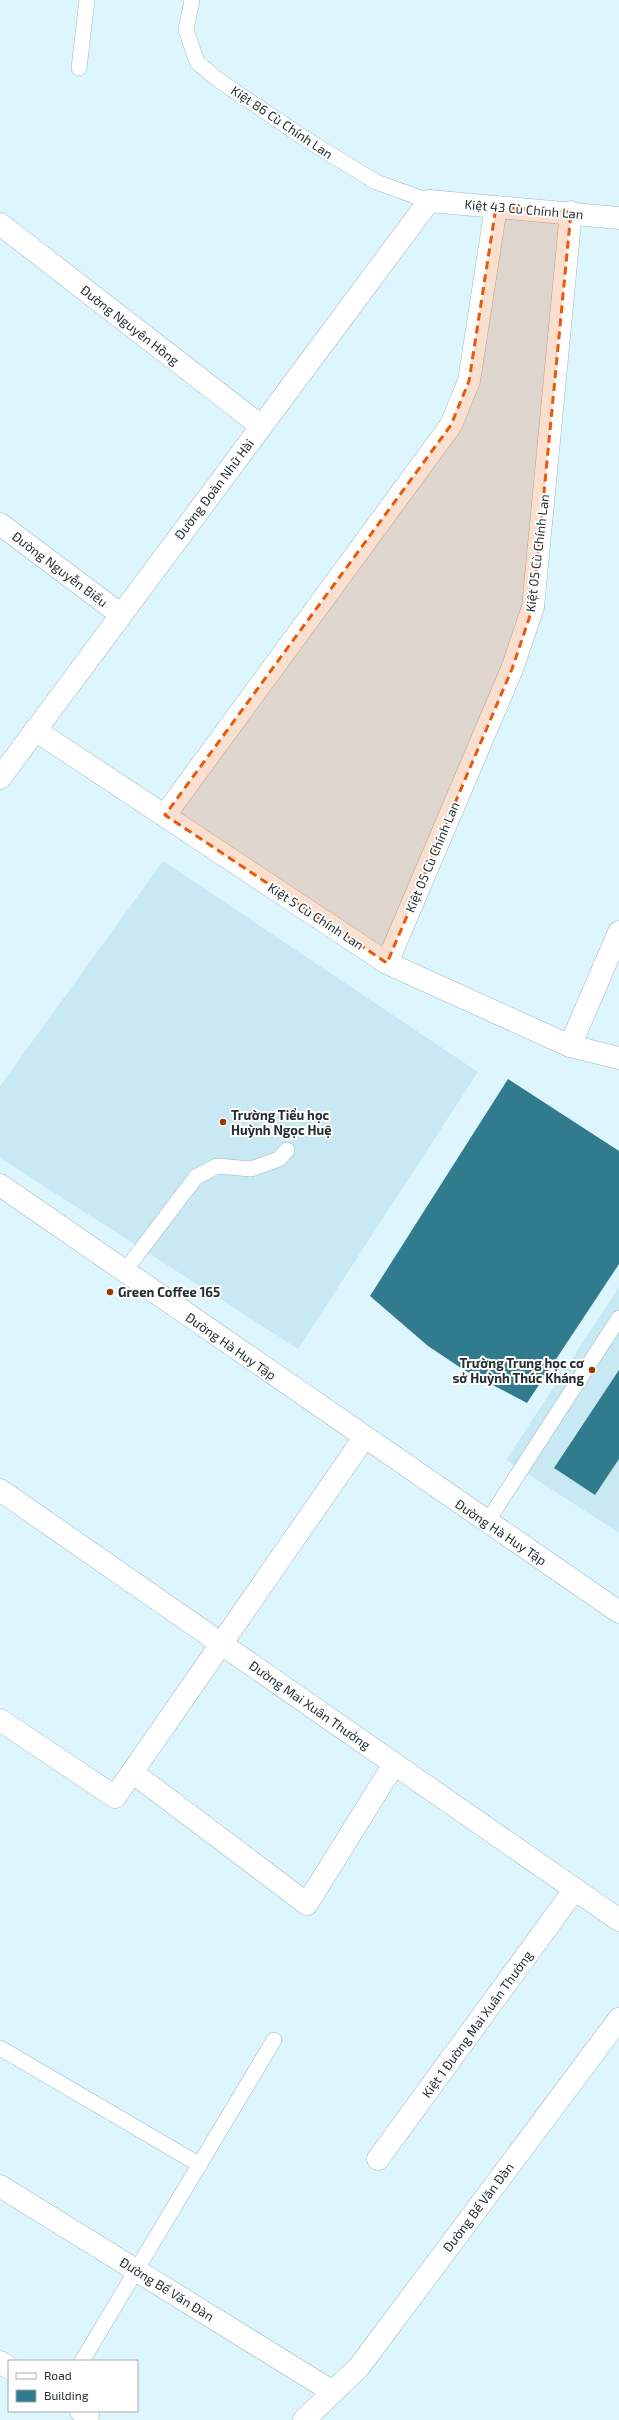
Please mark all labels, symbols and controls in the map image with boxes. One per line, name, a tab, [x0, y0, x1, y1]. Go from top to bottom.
street label: Kiệt 86 Cù Chính Lan	[228, 82, 336, 162]
street label: Kiệt 43 Cù Chính Lan	[464, 196, 584, 222]
street label: Đường Nguyên Hồng	[78, 282, 182, 368]
street label: Đường Đoàn Nhữ Hài	[171, 436, 257, 542]
street label: Kiệt 05 Cù Chính Lan	[522, 493, 552, 613]
street label: Đường Nguyễn Biểu	[9, 528, 111, 610]
street label: Kiệt 05 Cù Chính Lan	[401, 799, 463, 915]
street label: Kiệt 5 Cù Chính Lan	[265, 879, 367, 953]
place label: Trường Tiểu học Huỳnh Ngọc Huệ	[231, 1107, 331, 1138]
marker: Trường Tiểu học Huỳnh Ngọc Huệ	[218, 1117, 228, 1127]
place label: Green Coffee 165	[118, 1284, 220, 1300]
marker: Green Coffee 165	[105, 1287, 115, 1297]
street label: Đường Hà Huy Tập	[183, 1309, 279, 1383]
place label: Trường Trung học cơ sở Huỳnh Thúc Kháng	[452, 1355, 585, 1386]
marker: Trường Trung học cơ sở Huỳnh Thúc Kháng	[587, 1365, 597, 1375]
street label: Đường Hà Huy Tập	[452, 1496, 550, 1568]
street label: Đường Mai Xuân Thưởng	[246, 1657, 374, 1753]
street label: Kiệt 1 Đường Mai Xuân Thưởng	[418, 1947, 536, 2101]
street label: Đường Bế Văn Đàn	[439, 2159, 517, 2255]
street label: Đường Bế Văn Đàn	[117, 2254, 217, 2324]
legend	[8, 2360, 138, 2412]
text: Road	[44, 2368, 72, 2382]
text: Building	[44, 2388, 89, 2402]

